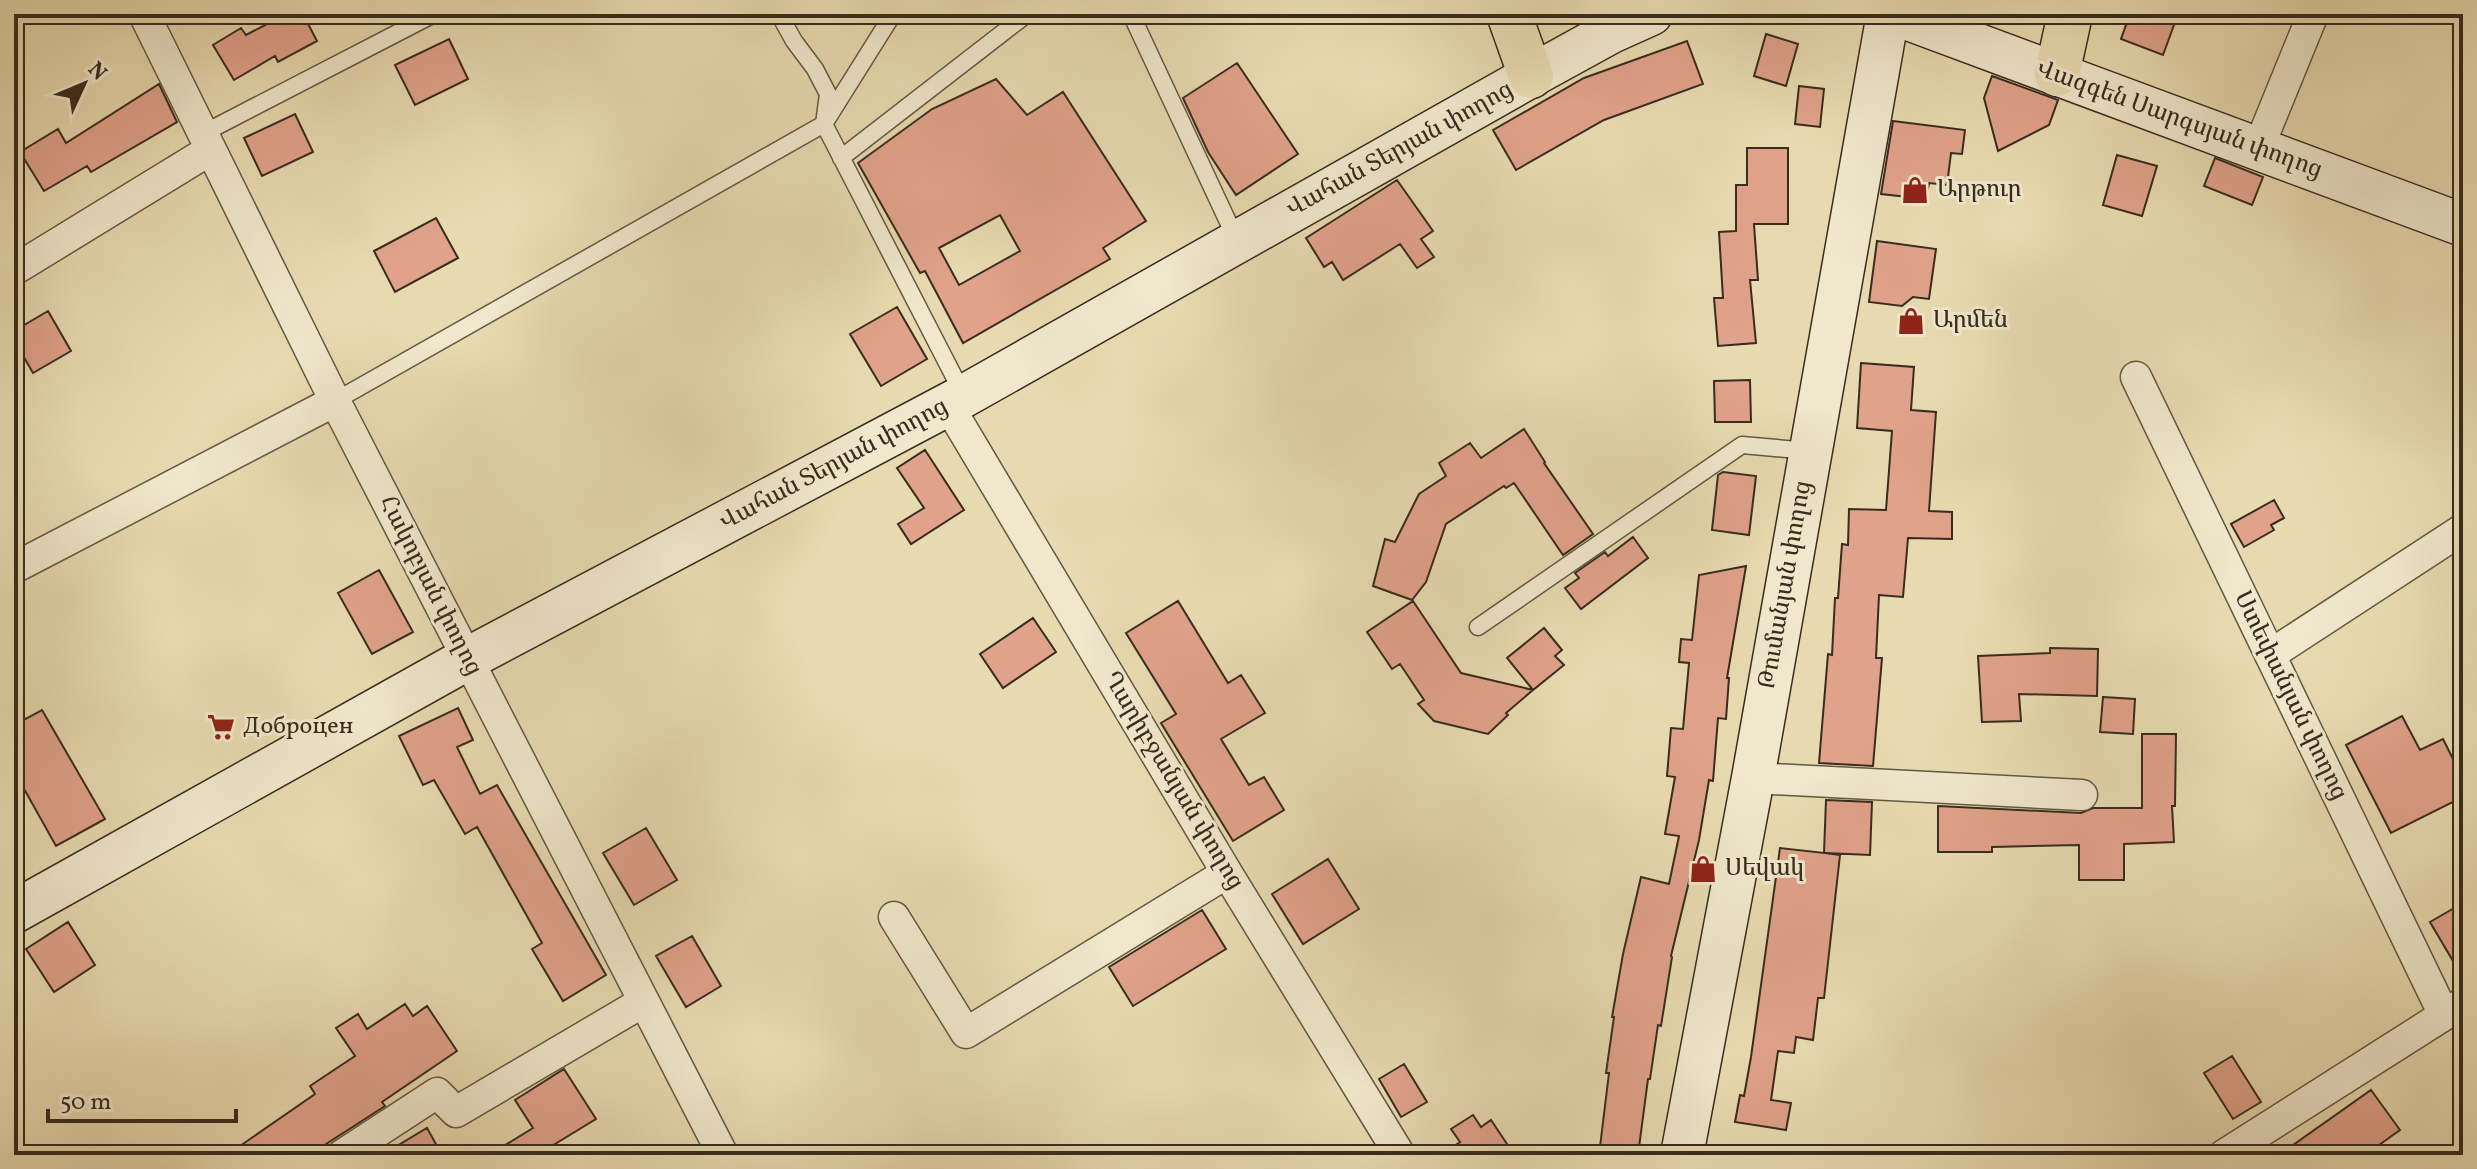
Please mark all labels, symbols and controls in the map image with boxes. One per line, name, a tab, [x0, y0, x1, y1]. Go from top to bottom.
north arrow	[44, 44, 124, 124]
street label: Վազգեն Սարգսյան փողոց	[2031, 52, 2327, 188]
text: N	[80, 55, 113, 88]
street label: Վահան Տերյան փողոց	[1280, 73, 1520, 227]
place label: Արթուր	[1937, 173, 2022, 207]
shop icon: Արթուր	[1900, 175, 1930, 205]
place label: Արմեն	[1933, 304, 2008, 338]
shop icon: Արմեն	[1896, 306, 1926, 336]
street label: Վահան Տերյան փողոց	[714, 390, 954, 540]
street label: Թումանյան փողոց	[1751, 478, 1821, 692]
street label: Հակոբյան փողոց	[370, 490, 490, 682]
street label: Ստեփանյան փողոց	[2225, 586, 2355, 806]
street label: Ղարիբջանյան փողոց	[1094, 665, 1252, 897]
place label: Доброцен	[243, 710, 353, 744]
supermarket icon: Доброцен	[206, 712, 236, 742]
place label: Սեվակ	[1725, 852, 1804, 886]
shop icon: Սեվակ	[1688, 854, 1718, 884]
scale bar	[48, 1073, 236, 1123]
text: 50 m	[60, 1086, 112, 1120]

